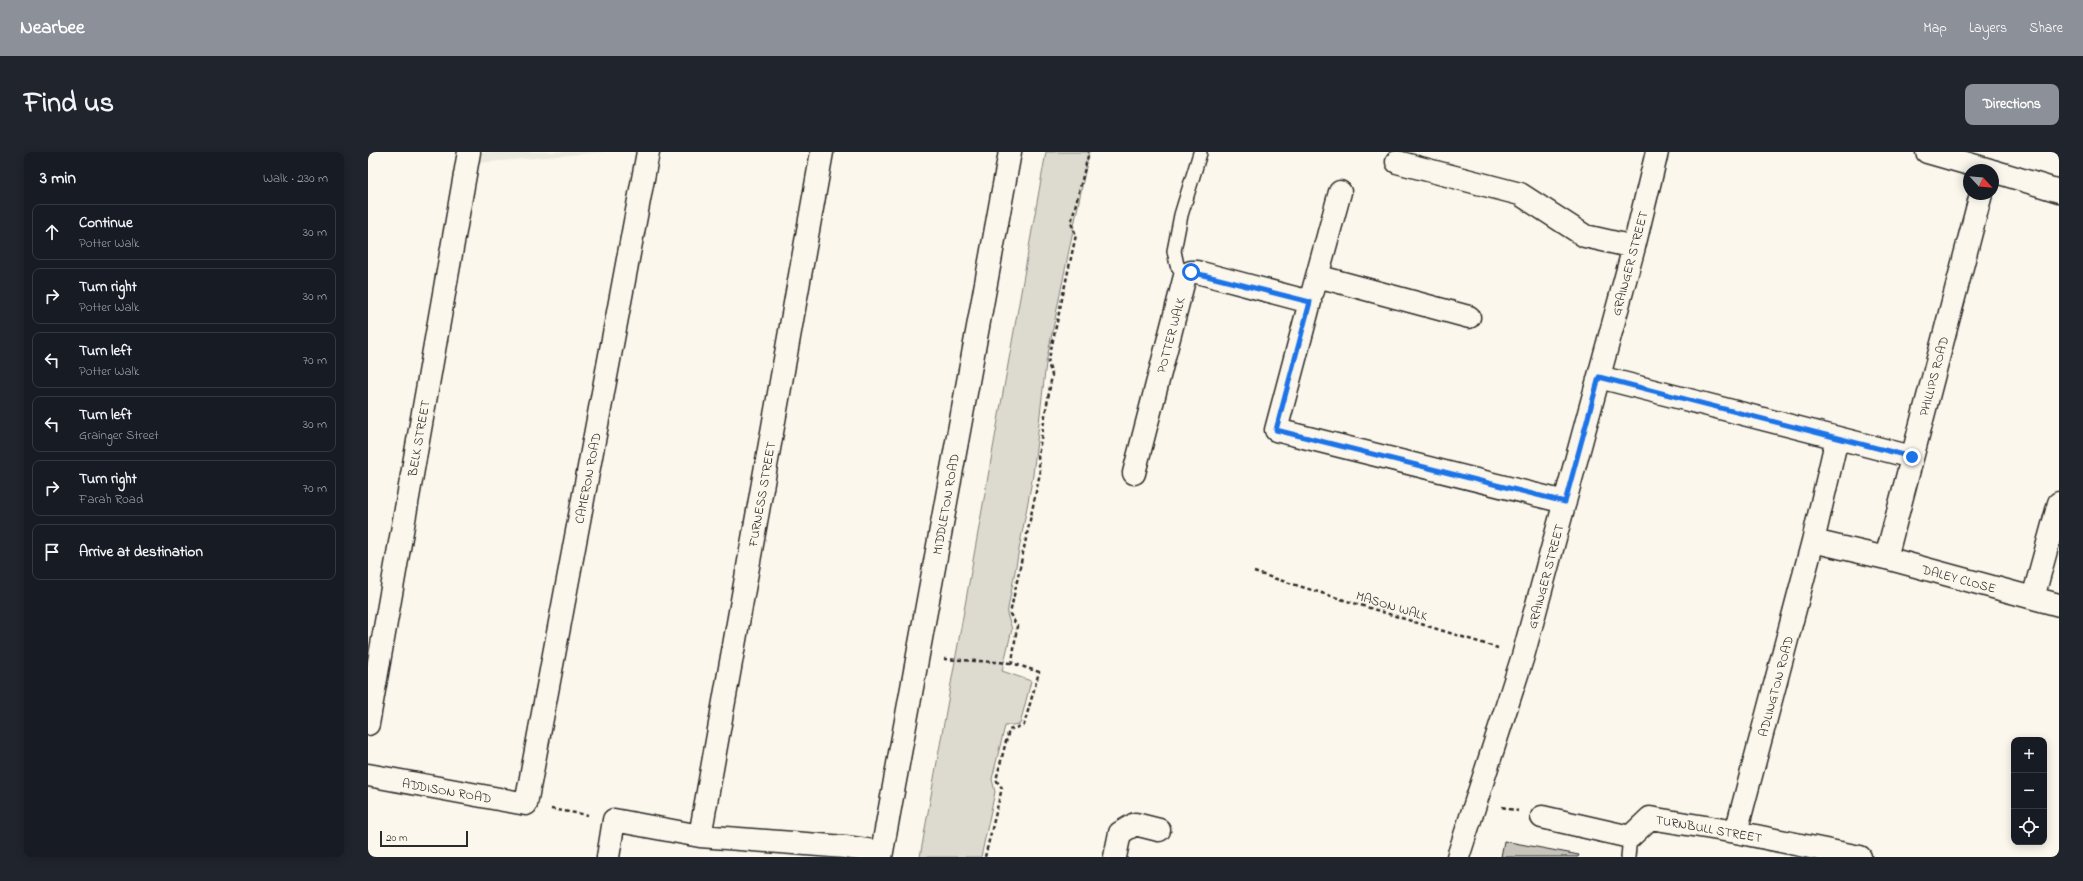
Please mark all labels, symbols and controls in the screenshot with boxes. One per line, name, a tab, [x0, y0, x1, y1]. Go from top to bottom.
text: Nearbee	[20, 15, 85, 42]
text: Map	[1923, 18, 1947, 39]
text: Layers	[1969, 18, 2007, 39]
text: Share	[2029, 18, 2063, 39]
text: Find us	[24, 84, 114, 125]
button: Directions	[1965, 84, 2059, 125]
north arrow	[1963, 164, 1999, 200]
text: 3 min	[40, 166, 76, 191]
text: Walk · 230 m	[263, 169, 328, 188]
street label: GRAINGER STREET	[1607, 208, 1654, 318]
text: Continue	[79, 212, 133, 234]
icon: ahead	[41, 221, 63, 243]
text: 30 m	[303, 223, 327, 242]
text: Potter Walk	[79, 234, 139, 253]
route start	[1182, 263, 1200, 281]
text: Turn right	[79, 276, 137, 298]
icon: right	[41, 285, 63, 307]
text: 30 m	[303, 287, 327, 306]
street label: POTTER WALK	[1152, 295, 1191, 375]
text: Potter Walk	[79, 298, 139, 317]
street label: PHILLIPS ROAD	[1915, 334, 1954, 418]
text: Turn left	[79, 340, 132, 362]
icon: left	[41, 349, 63, 371]
text: 70 m	[303, 351, 327, 370]
text: Potter Walk	[79, 362, 139, 381]
street label: BELK STREET	[403, 398, 436, 479]
text: Turn left	[79, 404, 132, 426]
icon: left	[41, 413, 63, 435]
text: 30 m	[303, 415, 327, 434]
text: Grainger Street	[79, 426, 159, 445]
street label: CAMERON ROAD	[570, 431, 607, 525]
street label: FURNESS STREET	[744, 440, 781, 549]
route end	[1903, 448, 1921, 466]
street label: MIDDLETON ROAD	[928, 452, 965, 556]
text: Turn right	[79, 468, 137, 490]
icon: right	[41, 477, 63, 499]
text: 70 m	[303, 479, 327, 498]
text: Farah Road	[79, 490, 143, 509]
street label: GRAINGER STREET	[1523, 521, 1570, 631]
icon: arrive	[41, 541, 63, 563]
text: Arrive at destination	[79, 541, 203, 563]
street label: DALEY CLOSE	[1918, 560, 1998, 599]
street label: MASON WALK	[1353, 587, 1430, 627]
street label: ADLINGTON ROAD	[1754, 634, 1799, 739]
map controls	[2011, 737, 2047, 845]
button: +	[2011, 737, 2047, 773]
button: −	[2011, 773, 2047, 809]
street label: ADDISON ROAD	[400, 774, 493, 809]
button: locate	[2011, 809, 2047, 845]
street label: TURNBULL STREET	[1654, 811, 1764, 848]
scale bar	[380, 829, 468, 848]
text: 20 m	[386, 830, 408, 846]

